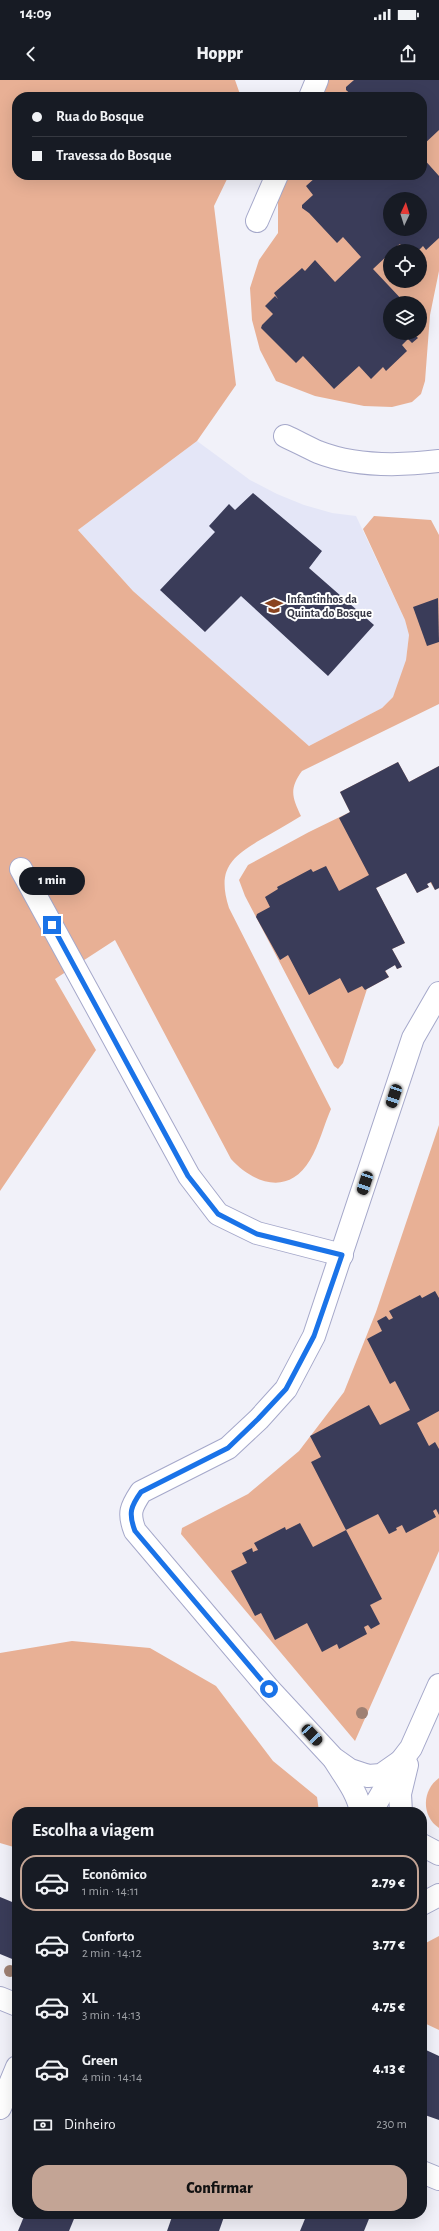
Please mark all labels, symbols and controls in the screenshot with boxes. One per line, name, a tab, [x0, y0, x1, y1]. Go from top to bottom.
text: 14:09	[20, 6, 51, 21]
icon: back	[20, 43, 42, 65]
icon: share	[397, 43, 419, 65]
text: Hoppr	[196, 45, 243, 63]
text: Rua do Bosque	[56, 109, 144, 124]
text: Travessa do Bosque	[56, 148, 171, 163]
north arrow	[383, 192, 427, 236]
map controls	[383, 192, 427, 340]
button: locate	[383, 244, 427, 288]
button: layers	[383, 296, 427, 340]
place label: Infantinhos da Quinta do Bosque	[287, 593, 372, 620]
school or university icon: Infantinhos da Quinta do Bosque	[264, 596, 284, 616]
callout: 1 min	[19, 867, 85, 895]
text: 1 min	[38, 874, 66, 887]
route end	[43, 916, 61, 934]
car	[385, 1083, 403, 1109]
car	[356, 1170, 374, 1196]
route start	[260, 1680, 278, 1698]
car	[299, 1722, 325, 1748]
text: Escolha a viagem	[32, 1822, 154, 1840]
icon: car	[34, 1865, 70, 1901]
text: Econômico	[82, 1867, 147, 1882]
text: 2.79 €	[371, 1875, 405, 1890]
text: 1 min · 14:11	[82, 1885, 139, 1898]
icon: car	[34, 1927, 70, 1963]
text: Conforto	[82, 1929, 134, 1944]
text: 3.77 €	[373, 1937, 405, 1952]
text: 2 min · 14:12	[82, 1947, 142, 1960]
icon: car	[34, 1989, 70, 2025]
text: XL	[82, 1991, 98, 2006]
text: 4.75 €	[372, 1999, 405, 2014]
text: 3 min · 14:13	[82, 2009, 141, 2022]
icon: car	[34, 2051, 70, 2087]
text: Green	[82, 2053, 118, 2068]
text: 4.13 €	[373, 2061, 405, 2076]
text: 4 min · 14:14	[82, 2071, 142, 2084]
icon: cash	[32, 2114, 54, 2136]
text: Dinheiro	[64, 2117, 116, 2132]
text: 230 m	[376, 2118, 407, 2131]
button: Confirmar	[32, 2165, 407, 2211]

